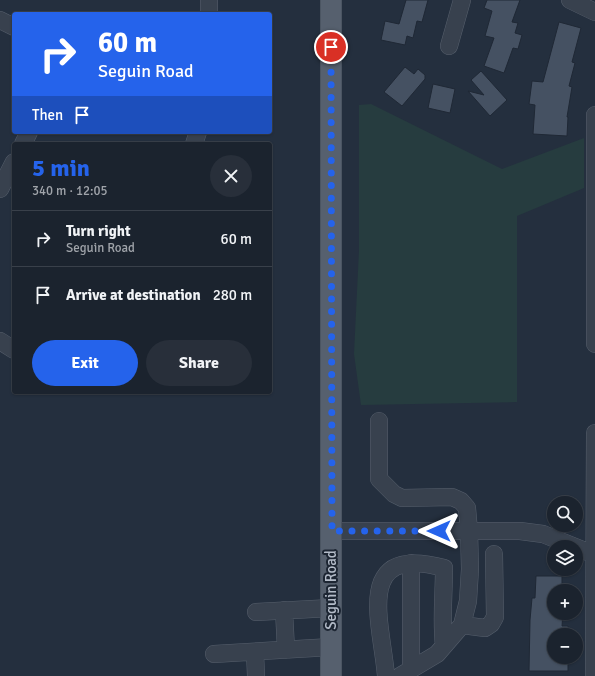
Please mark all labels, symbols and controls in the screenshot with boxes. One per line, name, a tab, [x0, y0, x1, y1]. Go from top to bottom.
text: 60 m	[98, 26, 157, 60]
icon: right	[32, 28, 84, 80]
pin	[314, 30, 348, 64]
icon: arrive	[320, 36, 342, 58]
text: Seguin Road	[98, 60, 193, 82]
icon: arrive	[71, 104, 93, 126]
text: Then	[32, 106, 63, 124]
text: 5 min	[32, 153, 90, 183]
button: close	[210, 155, 252, 197]
text: 340 m · 12:05	[32, 183, 108, 199]
text: Turn right	[66, 222, 131, 240]
icon: right	[32, 228, 54, 250]
text: 60 m	[221, 230, 252, 248]
text: Seguin Road	[66, 240, 135, 256]
icon: arrive	[32, 284, 54, 306]
text: Arrive at destination	[66, 286, 201, 304]
text: 280 m	[213, 286, 252, 304]
button: Exit	[32, 340, 138, 386]
button: Share	[146, 340, 252, 386]
map controls	[547, 496, 583, 664]
button: search	[547, 496, 583, 532]
position arrow	[418, 510, 460, 552]
button: layers	[547, 540, 583, 576]
street label: Seguin Road	[322, 550, 340, 630]
button: +	[547, 584, 583, 620]
button: −	[547, 628, 583, 664]

